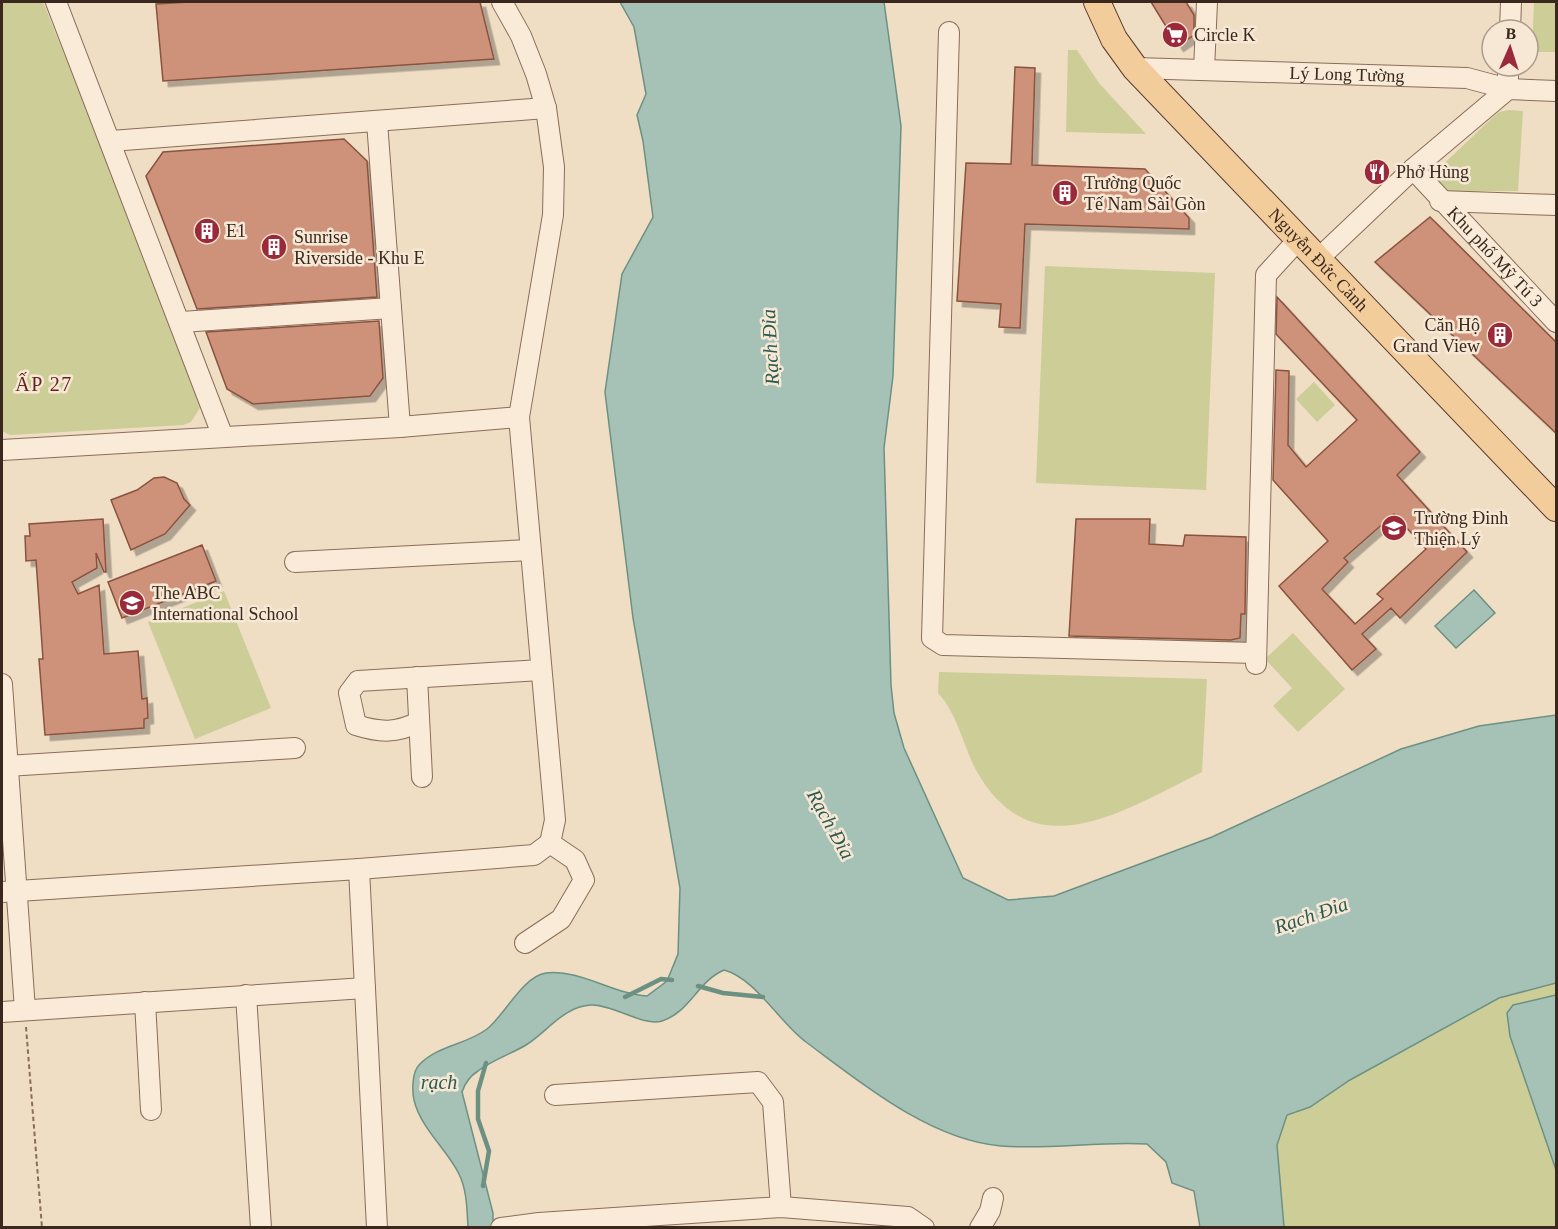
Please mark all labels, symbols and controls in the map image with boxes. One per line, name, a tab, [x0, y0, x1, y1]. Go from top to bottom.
north arrow	[1480, 18, 1540, 78]
supermarket icon: Circle K	[1160, 20, 1190, 50]
place label: Circle K	[1194, 25, 1255, 45]
text: B	[1505, 25, 1517, 42]
street label: Lý Long Tường	[1289, 63, 1405, 86]
restaurant icon: Phở Hùng	[1362, 157, 1392, 187]
place label: Phở Hùng	[1396, 162, 1469, 182]
place label: Trường Quốc Tế Nam Sài Gòn	[1084, 173, 1205, 214]
building icon: Trường Quốc Tế Nam Sài Gòn	[1050, 178, 1080, 208]
street label: Khu phố Mỹ Tú 3	[1443, 202, 1547, 311]
street label: Nguyễn Đức Cảnh	[1265, 204, 1372, 315]
building icon: E1	[192, 216, 222, 246]
place label: E1	[226, 221, 246, 241]
place label: Sunrise Riverside - Khu E	[294, 227, 424, 268]
building icon: Sunrise Riverside - Khu E	[259, 232, 289, 262]
water label: Rạch Đỉa	[757, 308, 783, 387]
place label: Căn Hộ Grand View	[1393, 315, 1480, 356]
building icon: Căn Hộ Grand View	[1485, 320, 1515, 350]
district label: ẤP 27	[15, 372, 73, 395]
place label: Trường Đinh Thiện Lý	[1414, 508, 1508, 549]
school or university icon: Trường Đinh Thiện Lý	[1379, 513, 1409, 543]
place label: The ABC International School	[152, 583, 298, 624]
school or university icon: The ABC International School	[117, 588, 147, 618]
water label: Rạch Đỉa	[802, 785, 859, 863]
water label: Rạch Đỉa	[1270, 892, 1351, 938]
water label: rạch	[421, 1071, 457, 1093]

